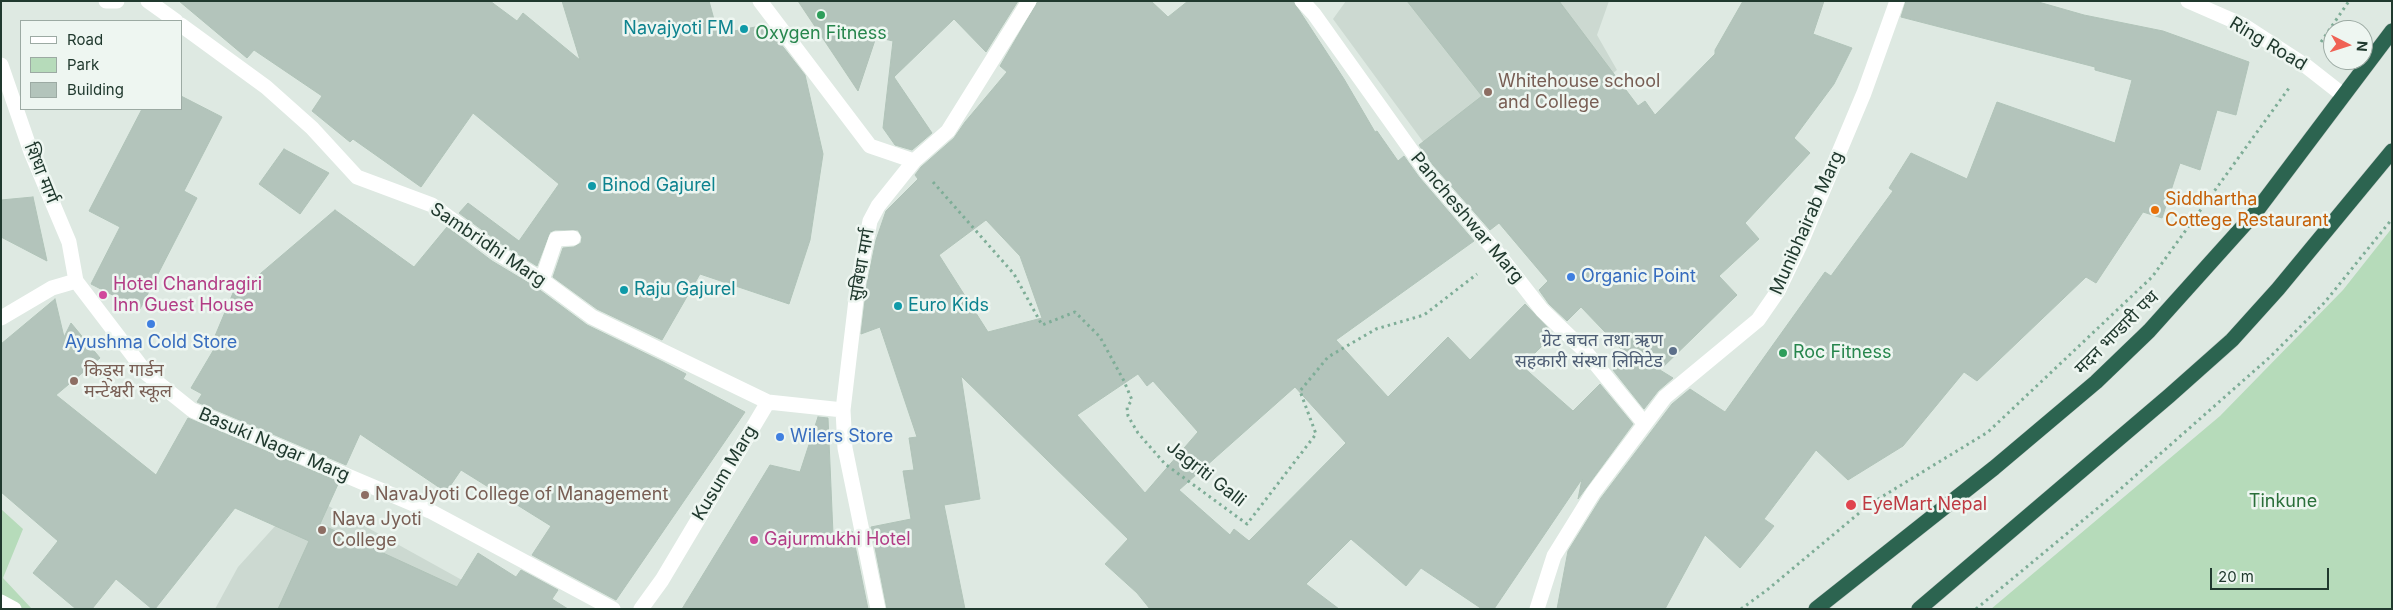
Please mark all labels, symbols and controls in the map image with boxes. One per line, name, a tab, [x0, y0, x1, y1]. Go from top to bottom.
marker: Oxygen Fitness	[815, 9, 827, 21]
street label: Ring Road	[2226, 13, 2310, 75]
place label: Navajyoti FM	[623, 18, 734, 40]
legend	[20, 20, 182, 110]
north arrow	[2323, 20, 2373, 70]
marker: Navajyoti FM	[738, 23, 750, 35]
place label: Oxygen Fitness	[755, 23, 887, 45]
text: Road	[67, 30, 103, 49]
text: N	[2354, 40, 2371, 52]
text: Park	[67, 55, 99, 74]
place label: Whitehouse school and College	[1498, 71, 1660, 114]
text: Building	[67, 80, 124, 99]
marker: Whitehouse school and College	[1482, 86, 1494, 98]
street label: शिधा मार्ग	[19, 140, 63, 206]
street label: Pancheshwar Marg	[1406, 148, 1528, 288]
street label: Munibhairab Marg	[1766, 148, 1848, 298]
place label: Binod Gajurel	[602, 175, 716, 197]
marker: Binod Gajurel	[586, 180, 598, 192]
place label: Siddhartha Cottege Restaurant	[2165, 189, 2329, 232]
street label: Sambridhi Marg	[426, 198, 550, 292]
marker: Siddhartha Cottege Restaurant	[2149, 204, 2161, 216]
street label: सुबिधा मार्ग	[845, 227, 879, 303]
place label: Organic Point	[1581, 266, 1696, 288]
marker: Organic Point	[1565, 271, 1577, 283]
place label: Hotel Chandragiri Inn Guest House	[113, 274, 262, 316]
place label: Raju Gajurel	[634, 279, 736, 301]
marker: Raju Gajurel	[618, 284, 630, 296]
street label: मदन भण्डारी पथ	[2071, 287, 2163, 379]
marker: Hotel Chandragiri Inn Guest House	[97, 289, 109, 301]
place label: Euro Kids	[908, 295, 989, 317]
marker: Euro Kids	[892, 300, 904, 312]
marker: Ayushma Cold Store	[145, 318, 157, 330]
place label: ग्रेट बचत तथा ऋण सहकारी संस्था लिमिटेड	[1515, 330, 1663, 372]
place label: Ayushma Cold Store	[65, 332, 237, 354]
place label: Roc Fitness	[1793, 342, 1891, 364]
marker: ग्रेट बचत तथा ऋण सहकारी संस्था लिमिटेड	[1667, 345, 1679, 357]
marker: Roc Fitness	[1777, 347, 1789, 359]
place label: किड्स गार्डन मन्टेश्वरी स्कूल	[84, 360, 172, 402]
marker: किड्स गार्डन मन्टेश्वरी स्कूल	[68, 375, 80, 387]
street label: Basuki Nagar Marg	[195, 403, 353, 487]
street label: Kusum Marg	[688, 422, 762, 524]
place label: Wilers Store	[790, 426, 893, 448]
marker: Wilers Store	[774, 431, 786, 443]
street label: Jagriti Galli	[1162, 436, 1250, 512]
place label: NavaJyoti College of Management	[375, 484, 668, 506]
marker: NavaJyoti College of Management	[359, 489, 371, 501]
park label: Tinkune	[2249, 491, 2317, 513]
place label: EyeMart Nepal	[1862, 494, 1987, 516]
marker: EyeMart Nepal	[1844, 498, 1858, 512]
place label: Nava Jyoti College	[332, 509, 422, 552]
marker: Nava Jyoti College	[316, 524, 328, 536]
place label: Gajurmukhi Hotel	[764, 529, 911, 551]
marker: Gajurmukhi Hotel	[748, 534, 760, 546]
scale bar	[2213, 558, 2332, 590]
text: 20 m	[2218, 567, 2254, 586]

